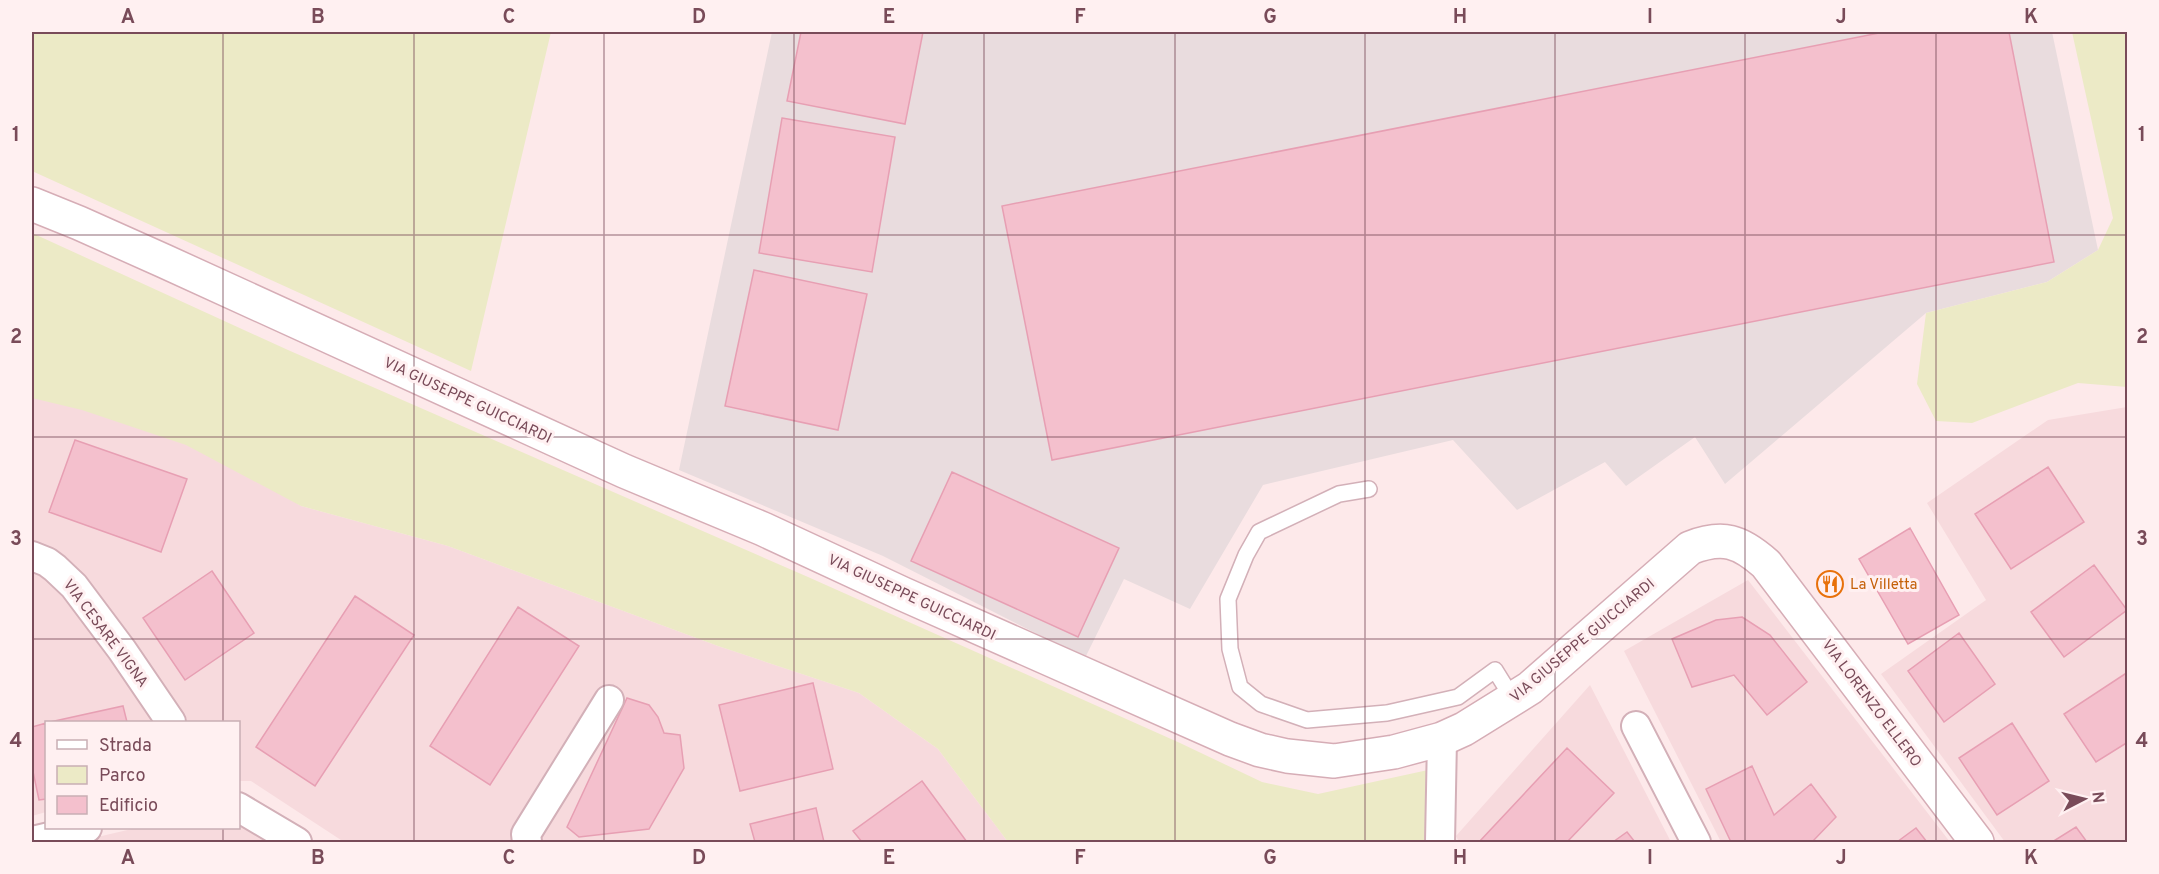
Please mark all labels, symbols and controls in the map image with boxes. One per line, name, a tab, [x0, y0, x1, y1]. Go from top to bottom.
text: A	[121, 5, 135, 31]
text: B	[311, 5, 325, 31]
text: C	[503, 5, 515, 31]
text: D	[692, 5, 706, 31]
text: E	[883, 5, 895, 31]
text: F	[1074, 5, 1086, 31]
text: G	[1263, 5, 1277, 31]
text: H	[1453, 5, 1467, 31]
text: I	[1647, 5, 1653, 31]
text: J	[1835, 5, 1847, 31]
text: K	[2024, 5, 2038, 31]
text: 1	[12, 123, 20, 149]
text: 1	[2138, 123, 2146, 149]
text: 2	[10, 325, 22, 351]
text: 2	[2136, 325, 2148, 351]
street label: VIA GIUSEPPE GUICCIARDI	[380, 354, 554, 449]
text: 3	[10, 527, 22, 553]
text: 3	[2136, 527, 2148, 553]
street label: VIA GIUSEPPE GUICCIARDI	[824, 551, 998, 646]
restaurant icon: La Villetta	[1815, 569, 1845, 599]
street label: VIA GIUSEPPE GUICCIARDI	[1507, 575, 1659, 707]
street label: VIA CESARE VIGNA	[58, 576, 152, 692]
place label: La Villetta	[1850, 576, 1917, 595]
street label: VIA LORENZO ELLERO	[1817, 636, 1925, 771]
legend	[45, 721, 240, 829]
text: 4	[10, 729, 22, 755]
text: 4	[2136, 729, 2148, 755]
text: Strada	[99, 735, 152, 758]
text: Parco	[99, 765, 145, 788]
north arrow	[2054, 769, 2114, 829]
text: N	[2086, 790, 2108, 804]
text: Edificio	[99, 795, 158, 818]
text: A	[121, 846, 135, 872]
text: B	[311, 846, 325, 872]
text: C	[503, 846, 515, 872]
text: D	[692, 846, 706, 872]
text: E	[883, 846, 895, 872]
text: F	[1074, 846, 1086, 872]
text: G	[1263, 846, 1277, 872]
text: H	[1453, 846, 1467, 872]
text: I	[1647, 846, 1653, 872]
text: J	[1835, 846, 1847, 872]
text: K	[2024, 846, 2038, 872]

